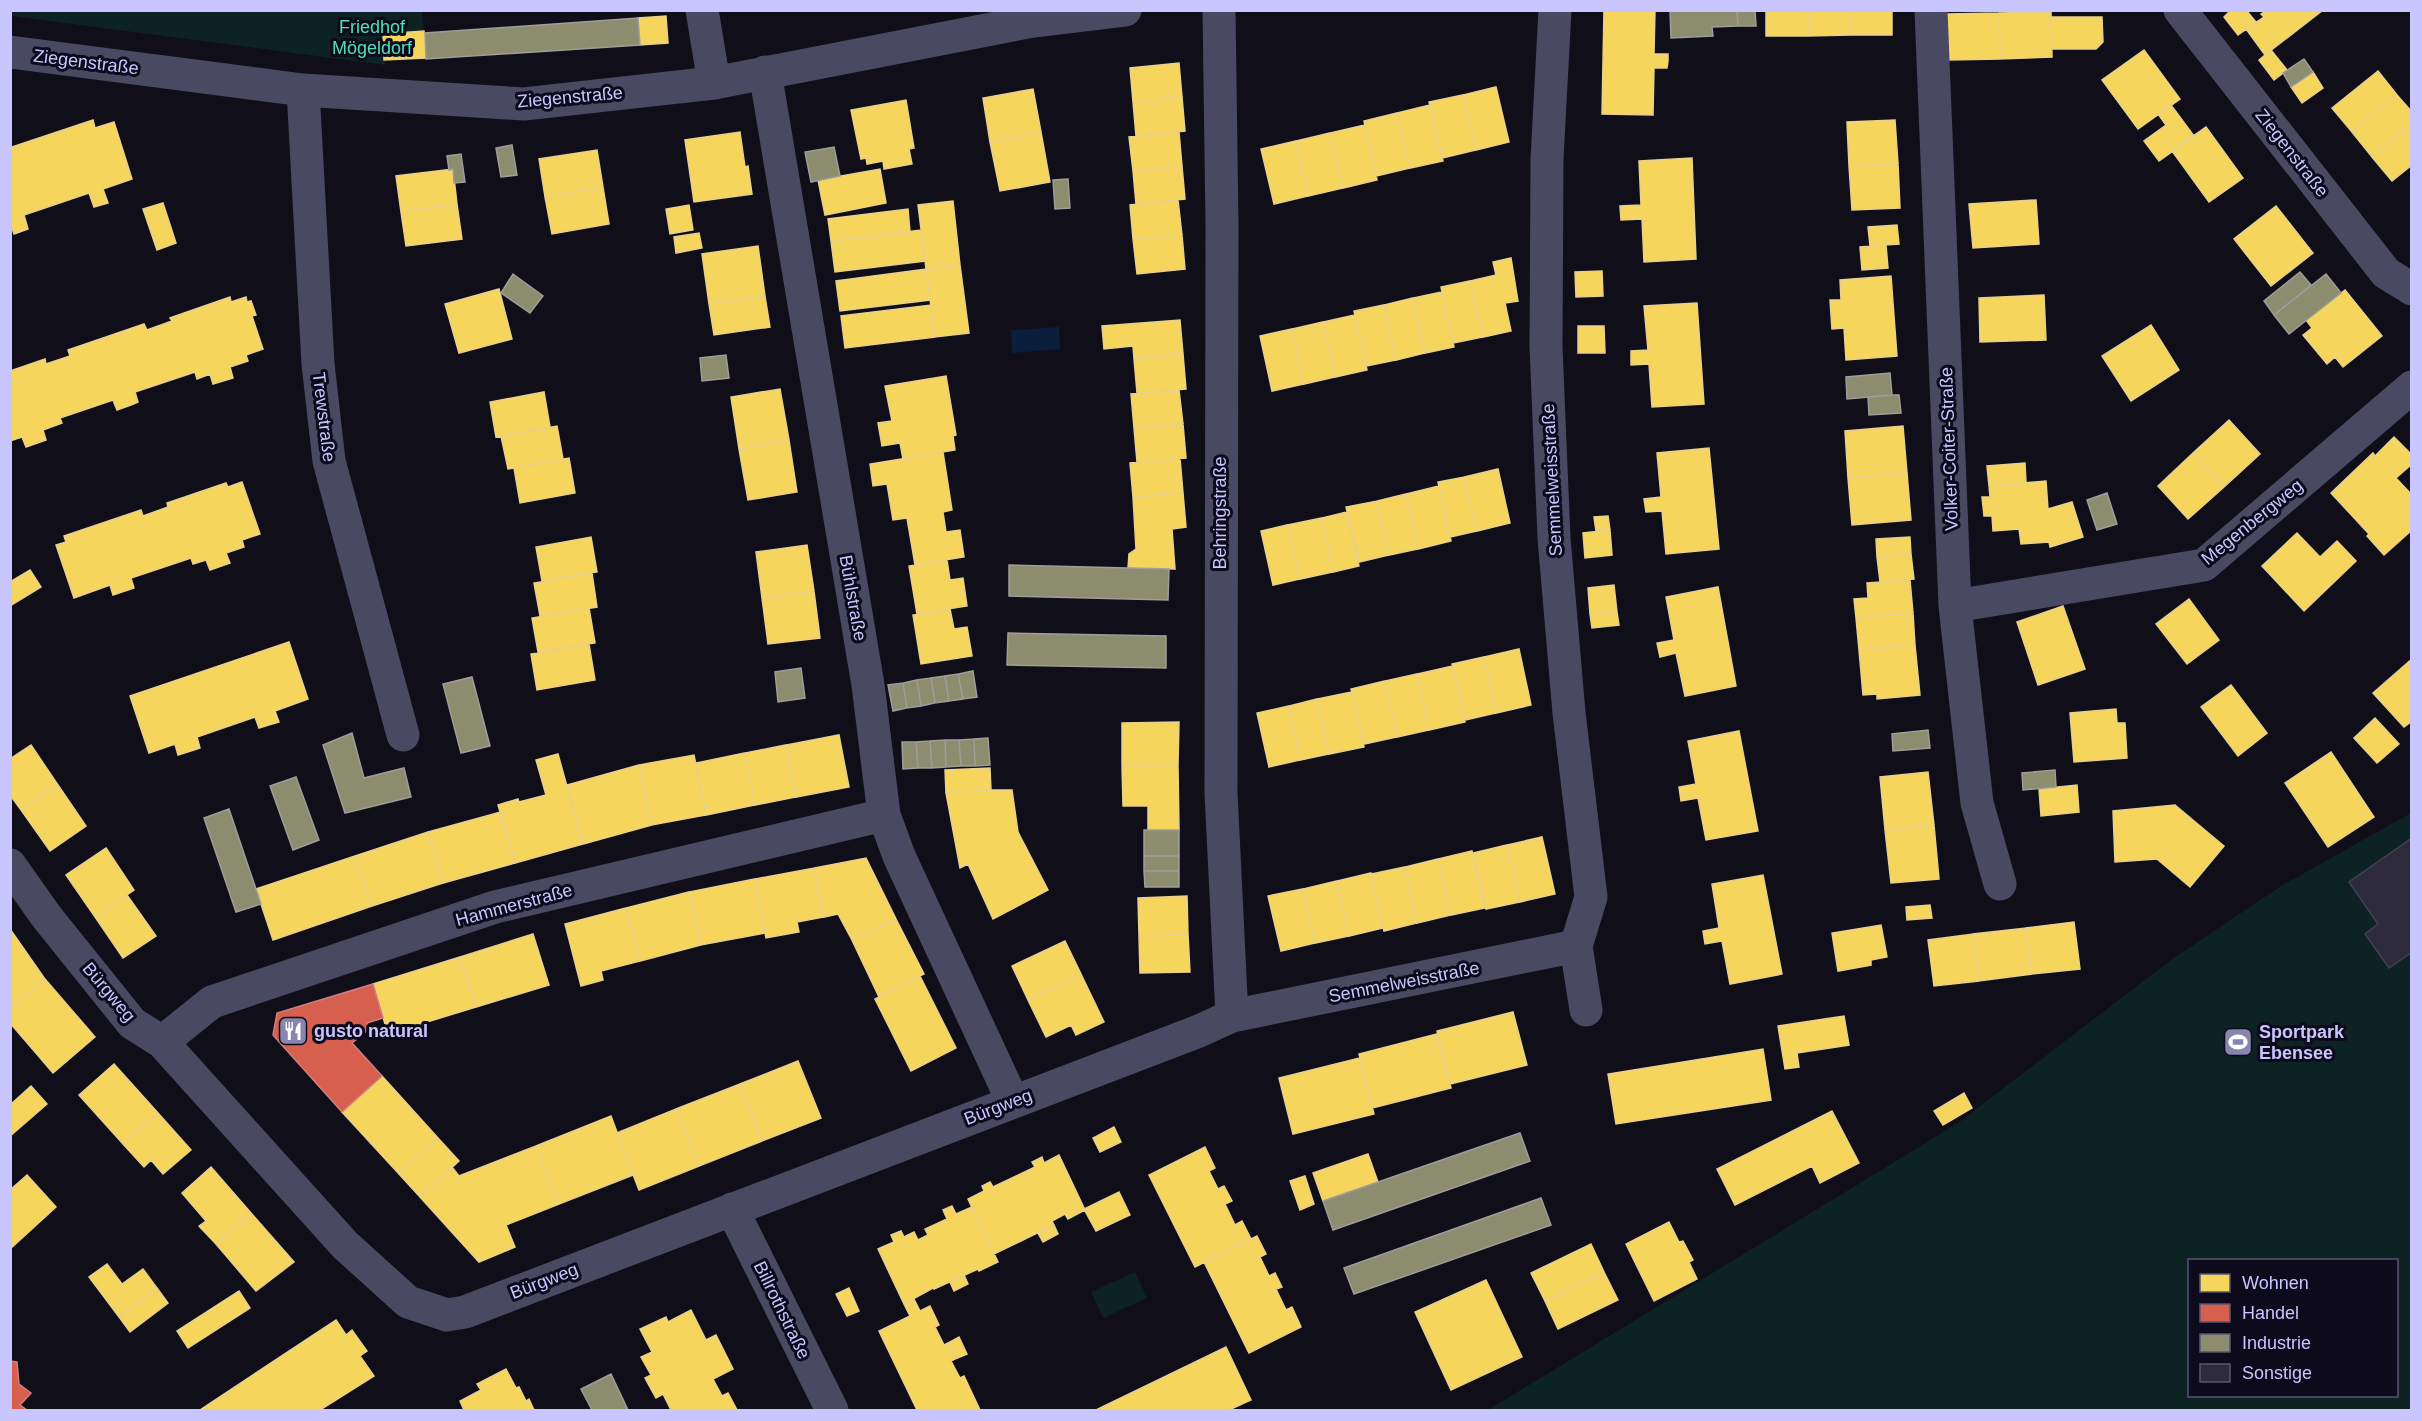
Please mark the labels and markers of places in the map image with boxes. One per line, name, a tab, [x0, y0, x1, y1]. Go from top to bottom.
restaurant icon: gusto natural	[277, 1015, 309, 1047]
place label: gusto natural	[314, 1021, 428, 1041]
place label: Sportpark Ebensee	[2259, 1022, 2345, 1063]
sports icon: Sportpark Ebensee	[2222, 1026, 2254, 1058]

